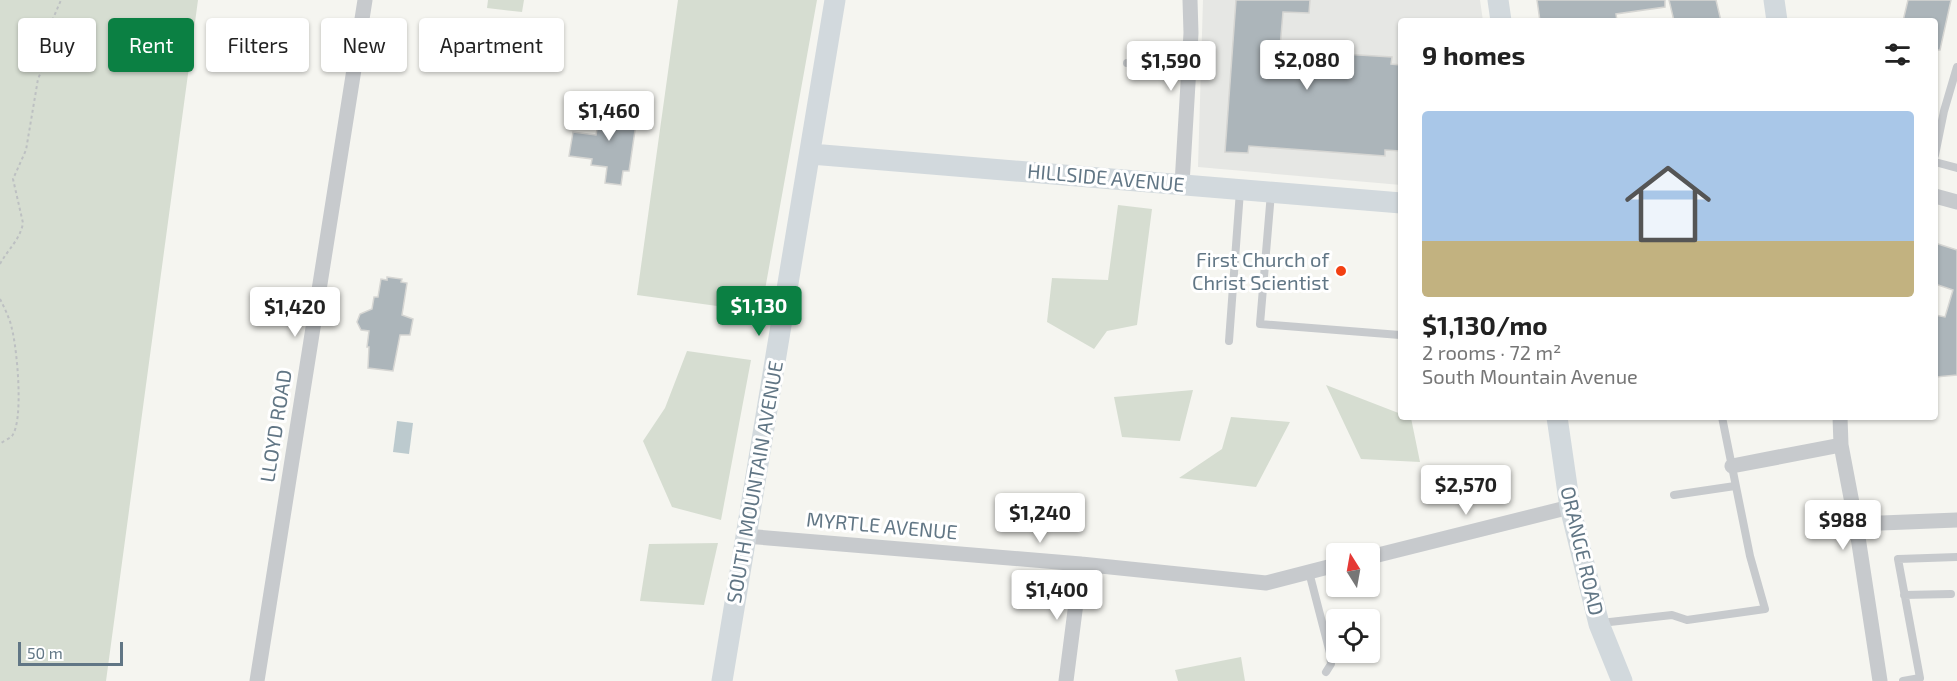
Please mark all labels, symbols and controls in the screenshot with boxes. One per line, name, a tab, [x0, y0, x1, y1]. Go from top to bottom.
chip: Buy	[18, 18, 96, 72]
chip: Rent	[108, 18, 194, 72]
chip: Filters	[206, 18, 309, 72]
chip: New	[321, 18, 407, 72]
chip: Apartment	[419, 18, 564, 72]
icon: filters	[1881, 38, 1914, 71]
text: 9 homes	[1422, 39, 1525, 70]
pin: $2,080	[1258, 40, 1356, 91]
pin: $1,590	[1122, 41, 1220, 92]
text: $2,080	[1274, 47, 1340, 71]
text: $1,590	[1141, 48, 1201, 72]
pin: $1,460	[560, 91, 658, 142]
text: $1,460	[578, 98, 640, 122]
icon: home	[1614, 150, 1722, 258]
street label: HILLSIDE AVENUE	[1026, 158, 1186, 196]
place label: First Church of Christ Scientist	[1192, 247, 1329, 294]
marker: First Church of Christ Scientist	[1334, 264, 1348, 278]
pin: $1,130	[710, 286, 808, 337]
pin: $1,420	[246, 287, 344, 338]
text: $1,130	[731, 293, 787, 317]
text: $1,420	[264, 294, 326, 318]
text: $1,130/mo	[1422, 309, 1548, 340]
text: 2 rooms · 72 m²	[1422, 340, 1561, 364]
street label: SOUTH MOUNTAIN AVENUE	[721, 359, 787, 605]
text: South Mountain Avenue	[1422, 364, 1638, 388]
street label: LLOYD ROAD	[254, 368, 296, 484]
pin: $2,570	[1417, 465, 1515, 516]
text: $2,570	[1435, 472, 1497, 496]
street label: ORANGE ROAD	[1556, 484, 1609, 618]
pin: $1,240	[991, 493, 1089, 544]
text: $1,240	[1009, 500, 1071, 524]
pin: $988	[1807, 500, 1879, 551]
street label: MYRTLE AVENUE	[805, 506, 959, 544]
text: $988	[1819, 507, 1867, 531]
north arrow	[1326, 543, 1380, 597]
map controls	[1326, 543, 1380, 663]
pin: $1,400	[1008, 570, 1106, 621]
text: $1,400	[1026, 577, 1088, 601]
button: locate	[1326, 609, 1380, 663]
scale bar	[18, 639, 123, 666]
text: 50 m	[27, 643, 63, 662]

